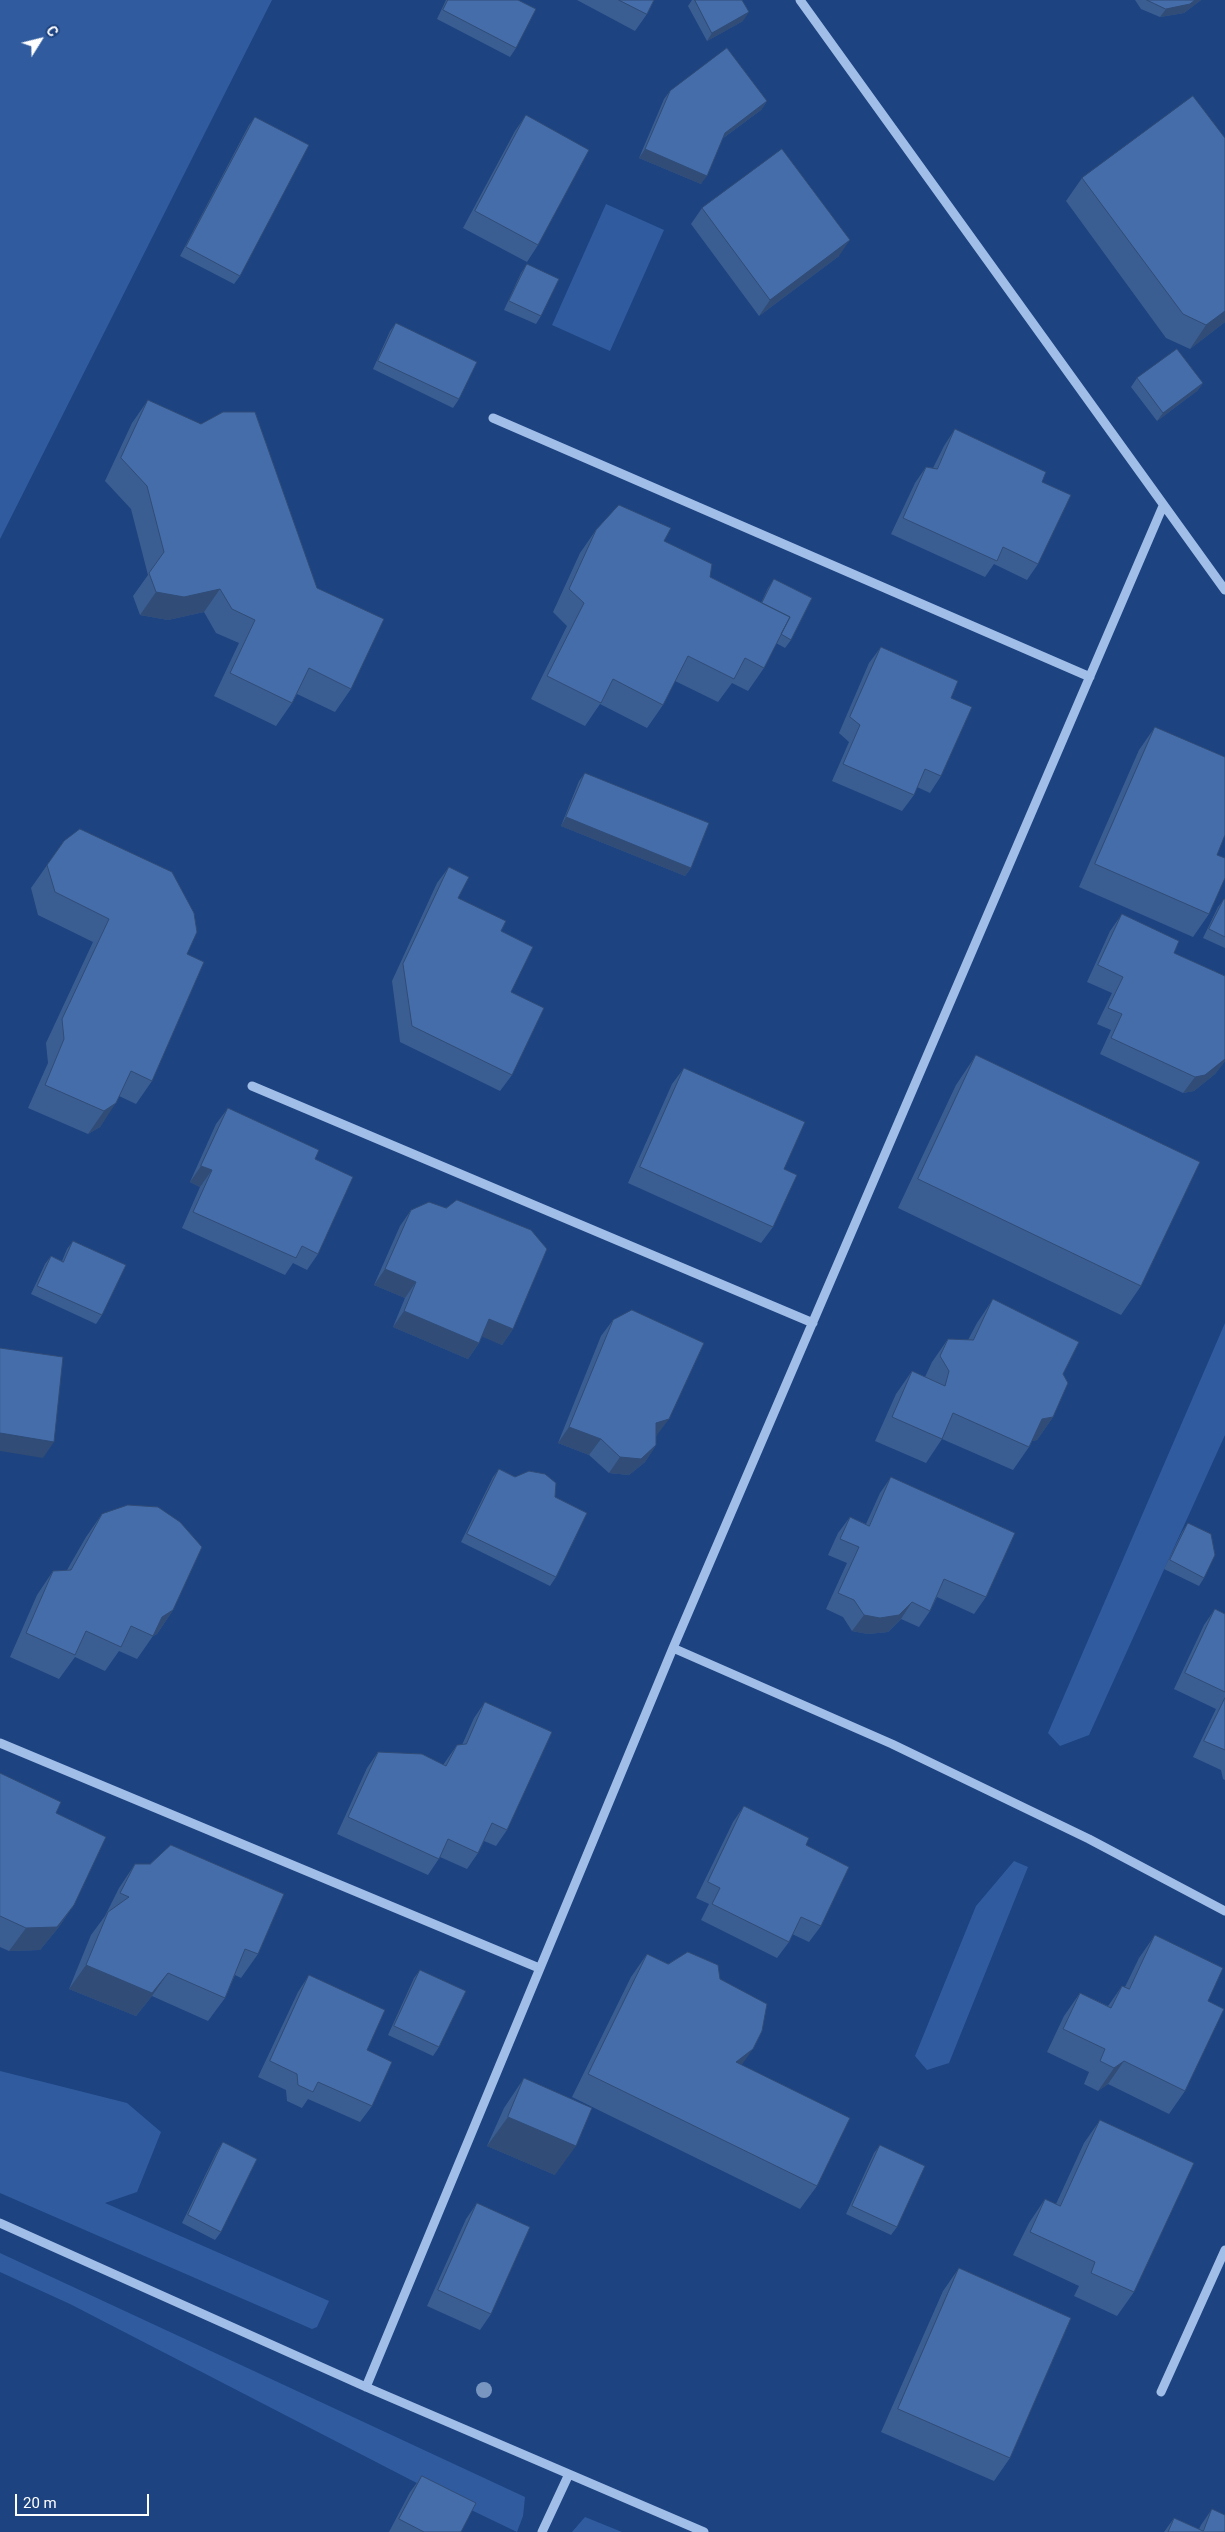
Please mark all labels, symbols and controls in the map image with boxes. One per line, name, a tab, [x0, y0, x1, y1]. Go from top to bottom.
north arrow	[15, 15, 65, 65]
text: С	[43, 23, 61, 40]
scale bar	[18, 2484, 151, 2516]
text: 20 m	[23, 2494, 57, 2512]

